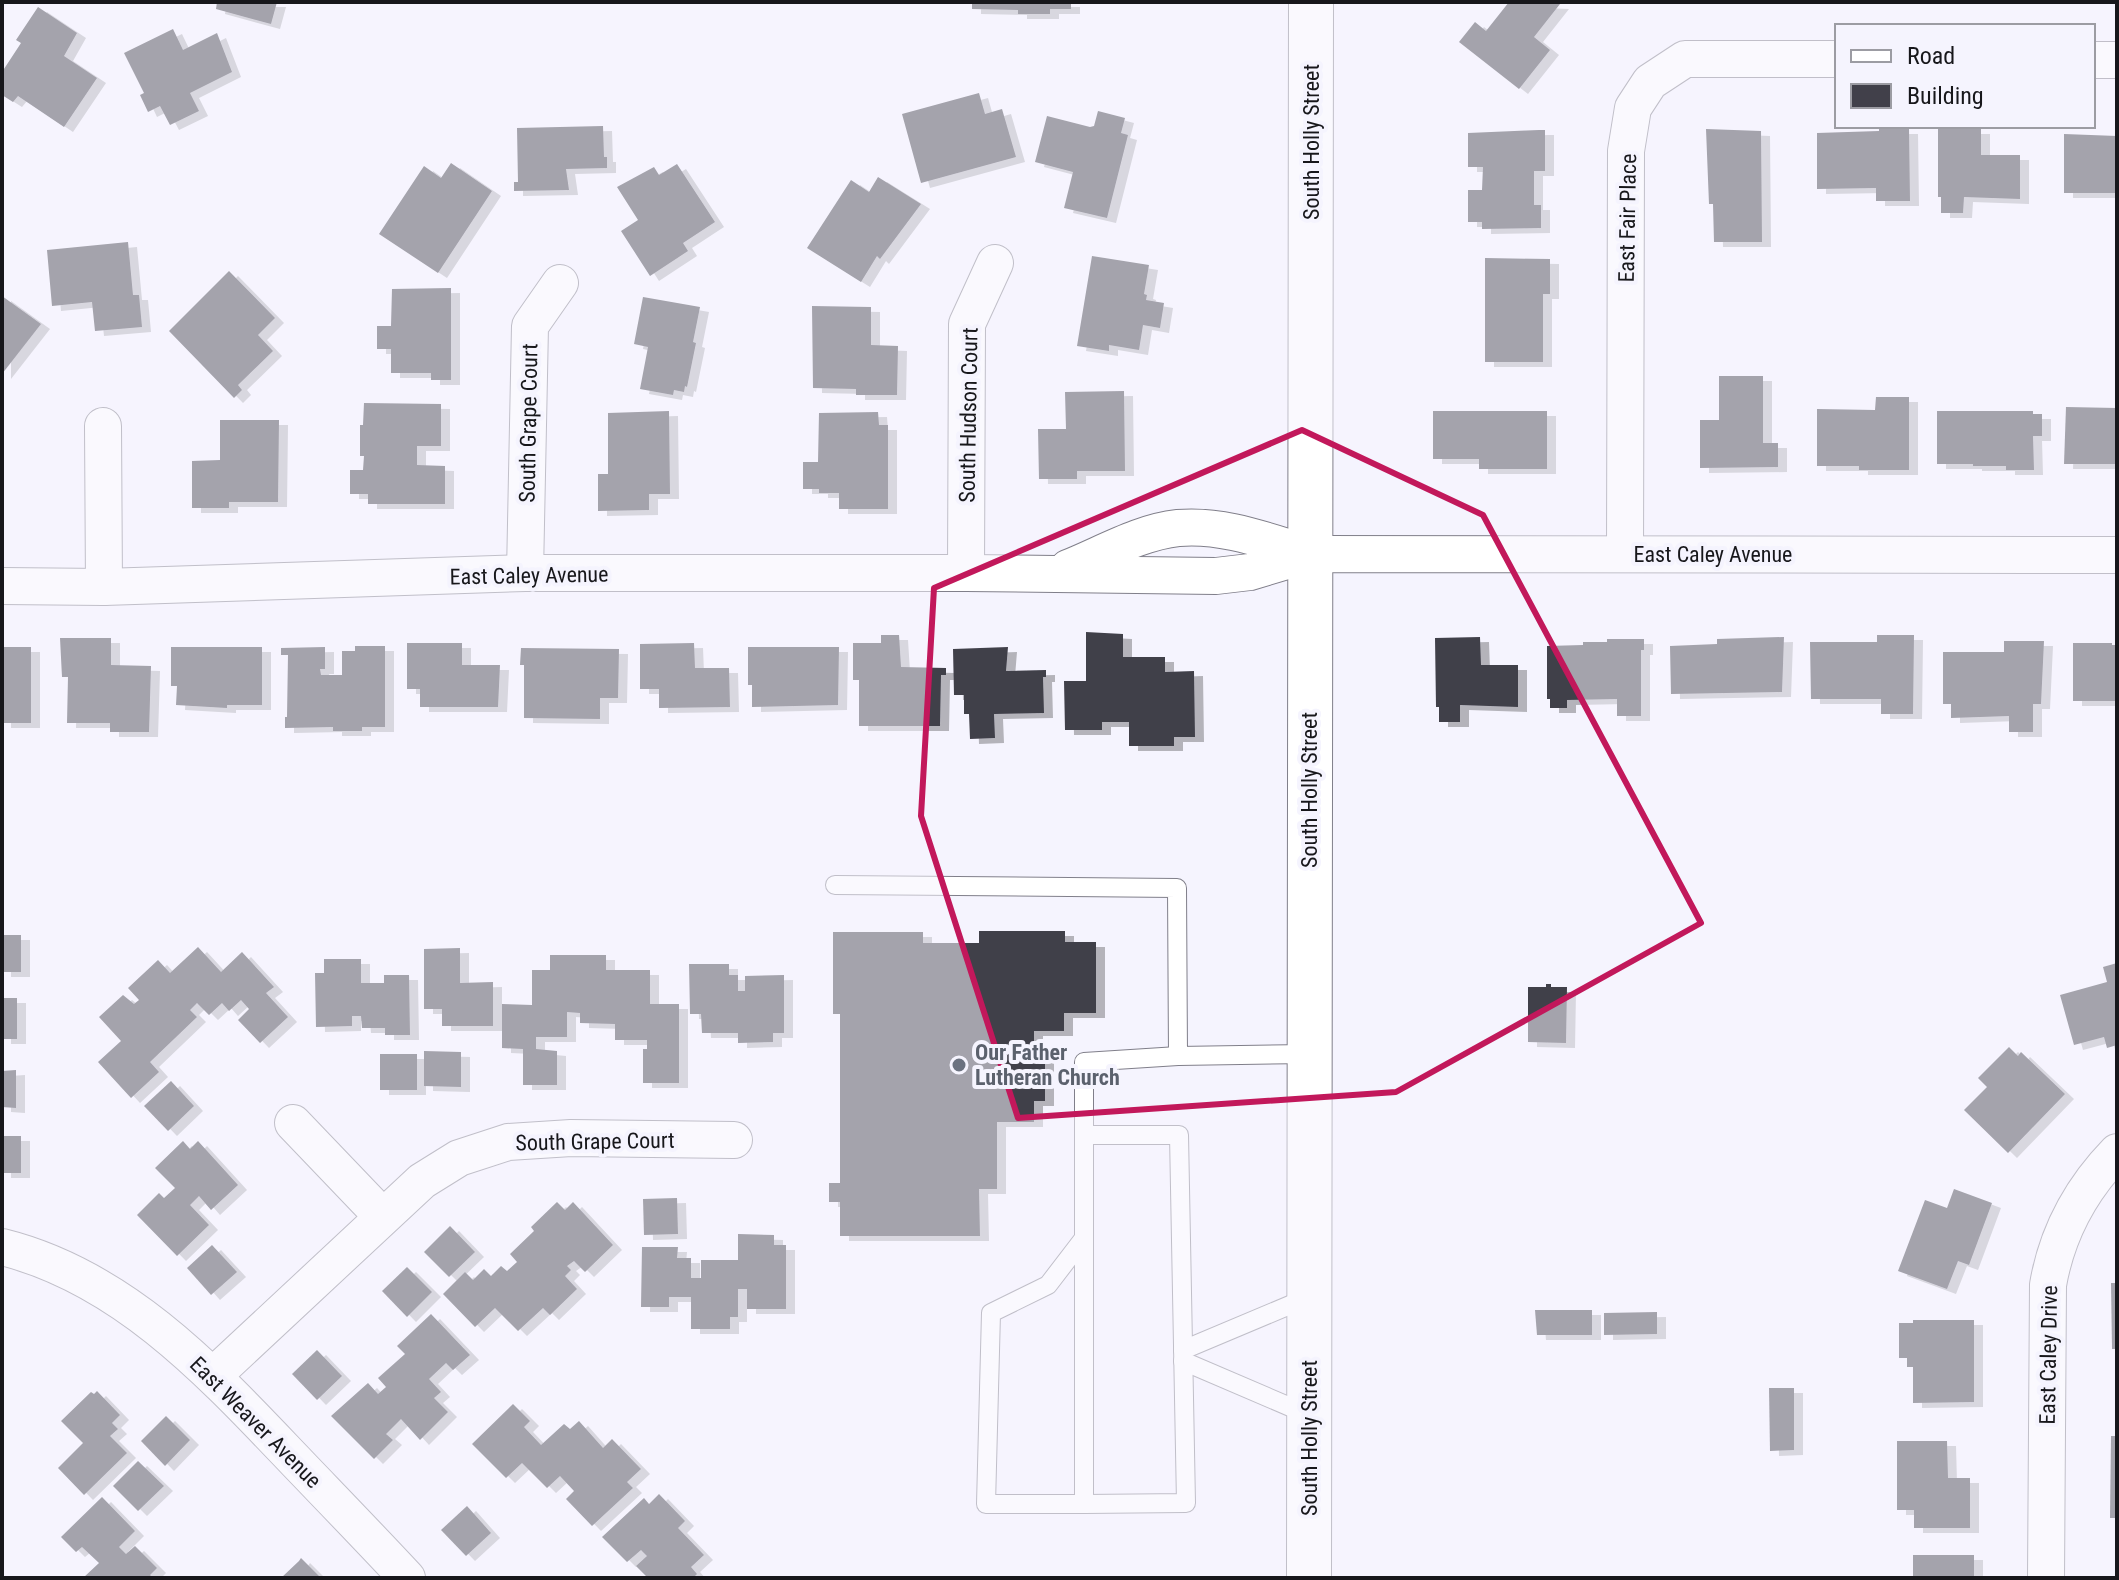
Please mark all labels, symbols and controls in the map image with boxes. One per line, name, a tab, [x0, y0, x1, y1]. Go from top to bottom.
legend	[1835, 24, 2095, 128]
text: Road	[1907, 42, 1955, 70]
street label: South Holly Street	[1299, 64, 1324, 220]
text: Building	[1907, 82, 1984, 110]
street label: East Fair Place	[1614, 153, 1641, 283]
street label: South Hudson Court	[954, 327, 983, 503]
street label: South Grape Court	[515, 343, 542, 503]
street label: East Caley Avenue	[1634, 542, 1792, 567]
street label: East Caley Avenue	[449, 562, 609, 589]
street label: South Holly Street	[1297, 712, 1322, 868]
place label: Our Father Lutheran Church	[975, 1040, 1120, 1090]
marker: Our Father Lutheran Church	[950, 1056, 968, 1074]
street label: South Grape Court	[515, 1128, 675, 1155]
street label: East Caley Drive	[2035, 1285, 2062, 1425]
street label: East Weaver Avenue	[185, 1352, 326, 1493]
street label: South Holly Street	[1297, 1360, 1322, 1516]

